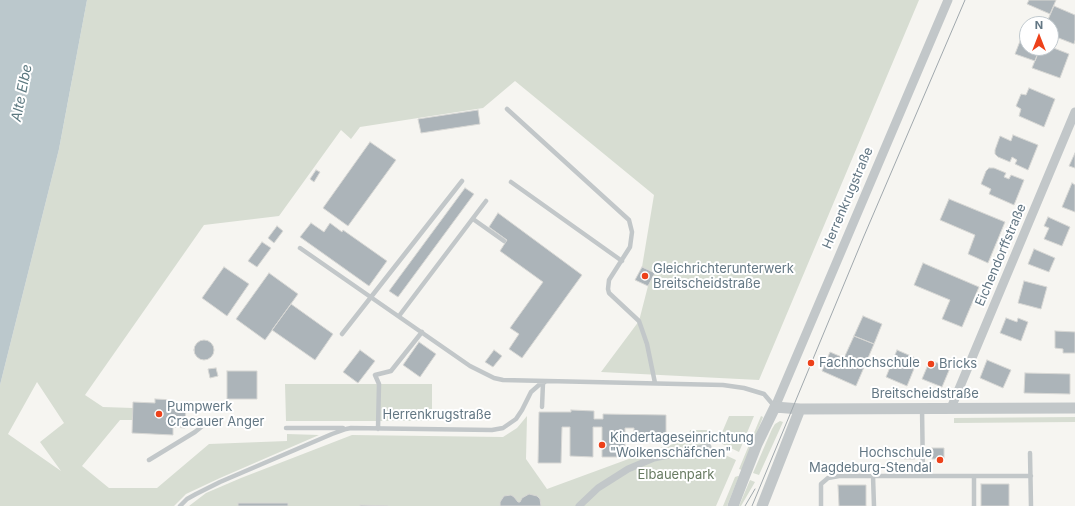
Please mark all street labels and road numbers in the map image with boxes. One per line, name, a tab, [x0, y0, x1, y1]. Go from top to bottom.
street label: Herrenkrugstraße	[820, 145, 876, 251]
street label: Eichendorffstraße	[972, 201, 1030, 309]
street label: Breitscheidstraße	[871, 386, 979, 402]
street label: Herrenkrugstraße	[383, 407, 491, 423]

